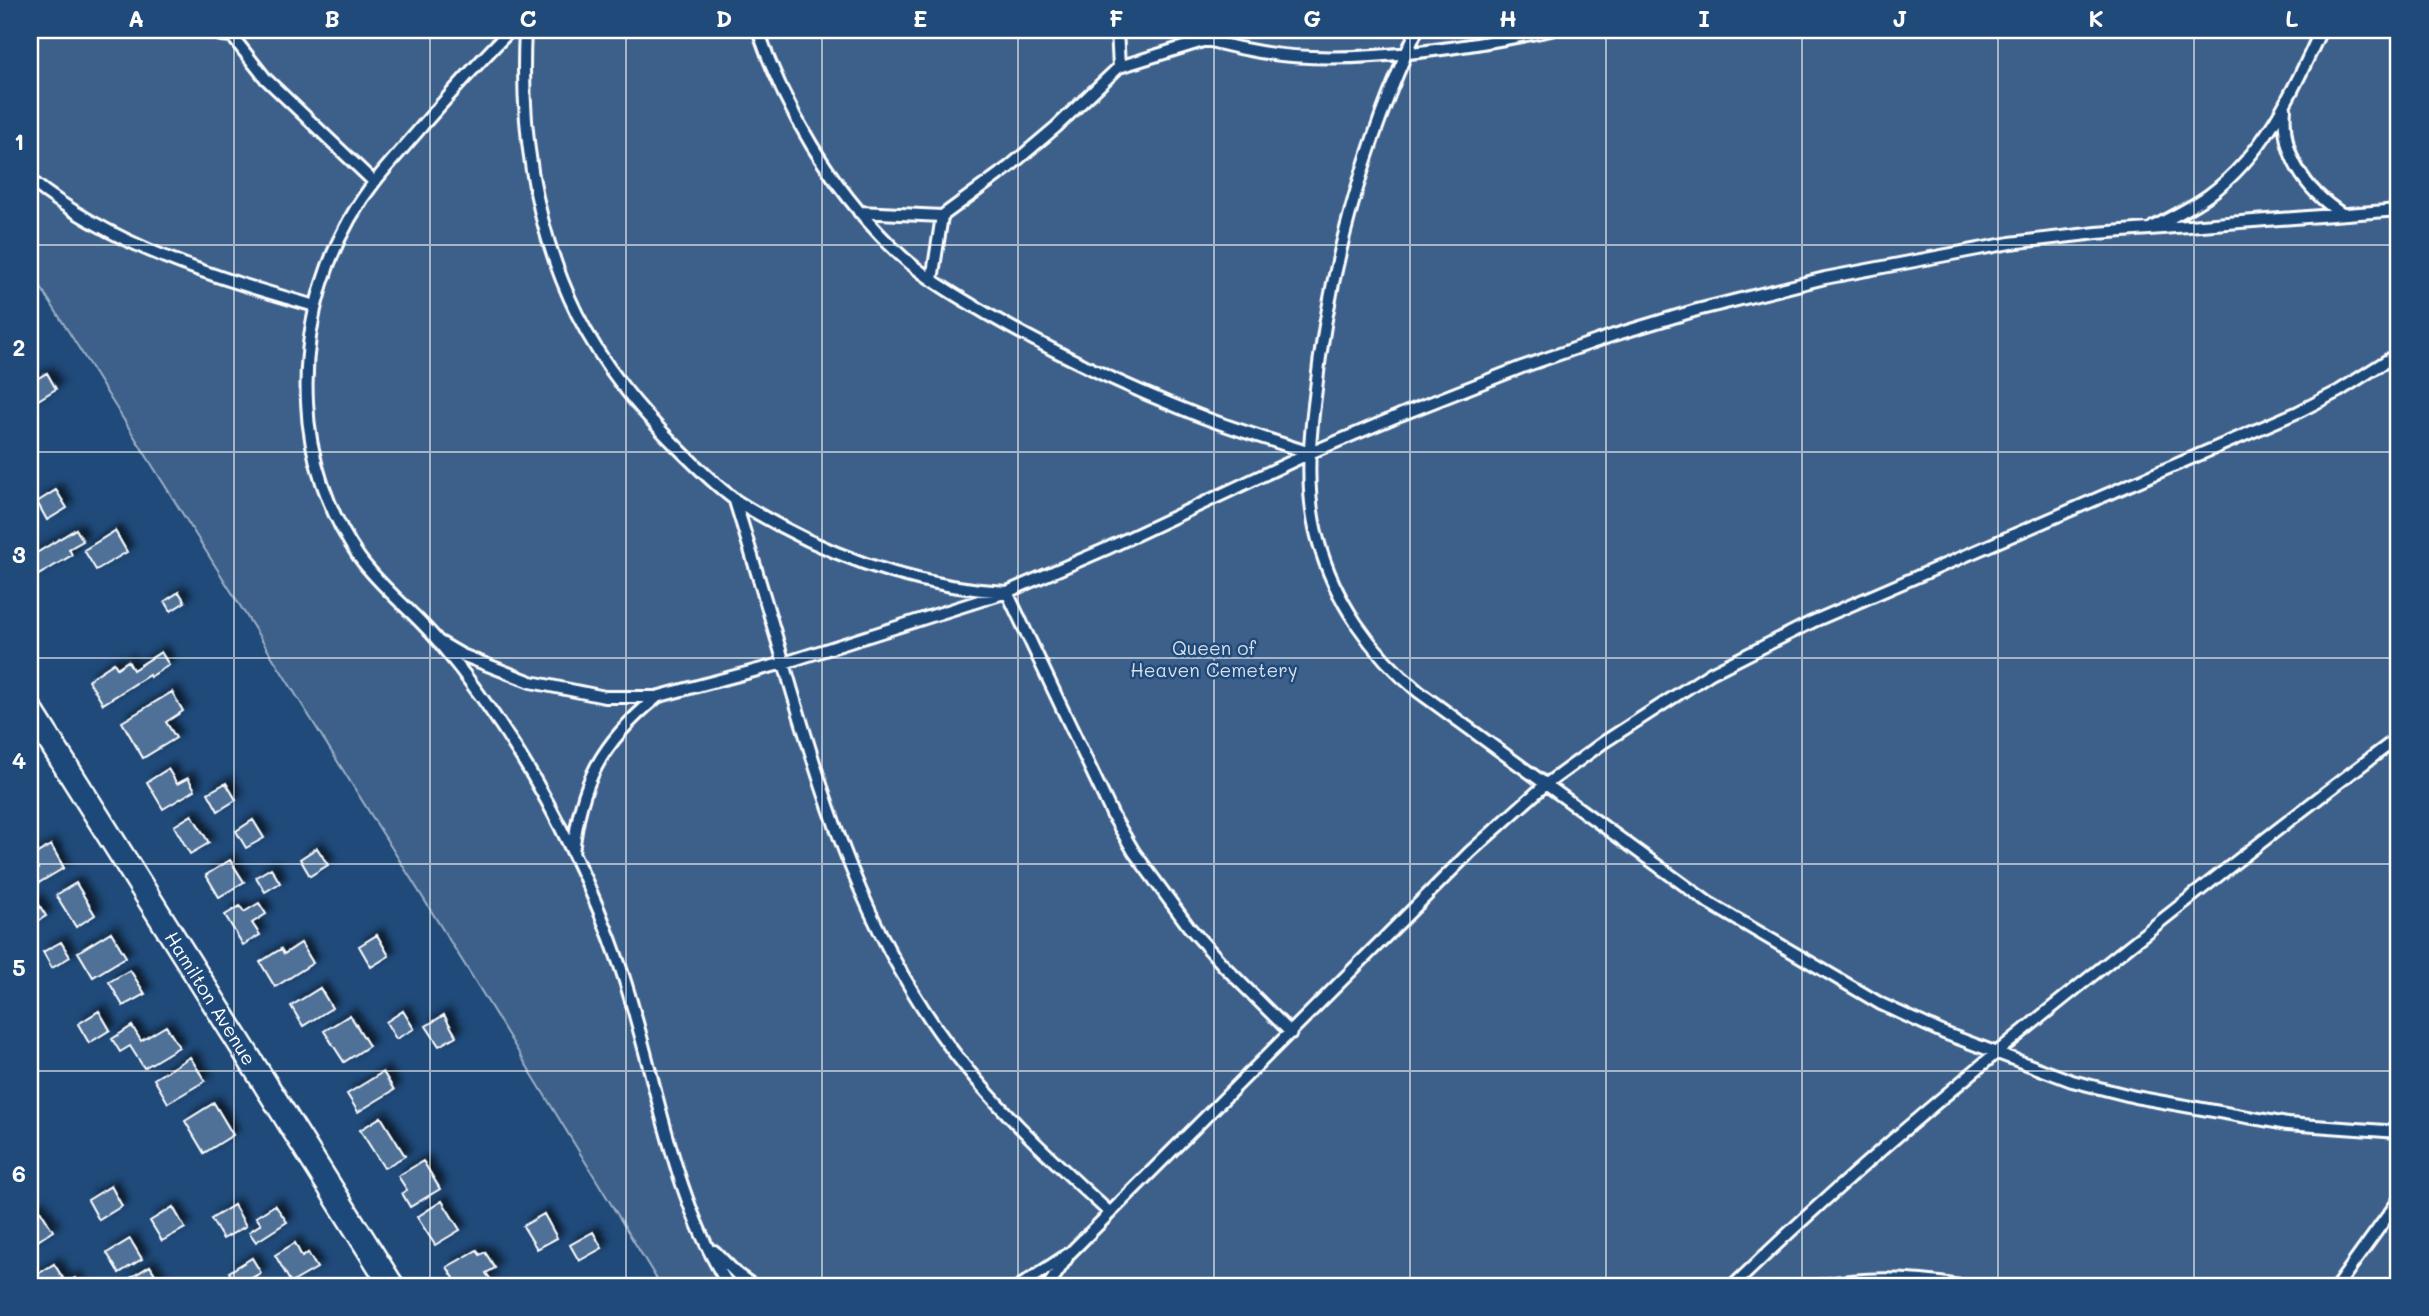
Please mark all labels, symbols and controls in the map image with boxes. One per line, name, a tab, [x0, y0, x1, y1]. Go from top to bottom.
text: A	[128, 3, 144, 33]
text: B	[324, 3, 340, 33]
text: C	[519, 3, 537, 33]
text: D	[716, 3, 732, 33]
text: E	[913, 3, 927, 33]
text: F	[1109, 3, 1123, 33]
text: G	[1303, 3, 1321, 33]
text: H	[1499, 3, 1517, 33]
text: I	[1698, 3, 1710, 33]
text: J	[1892, 3, 1908, 33]
text: K	[2088, 3, 2104, 33]
text: L	[2285, 3, 2299, 33]
text: 1	[14, 126, 24, 156]
text: 2	[13, 332, 25, 362]
text: 3	[12, 539, 26, 569]
park label: Queen of Heaven Cemetery	[1130, 635, 1298, 682]
text: 4	[12, 745, 26, 775]
street label: Hamilton Avenue	[160, 926, 262, 1070]
text: 5	[12, 952, 26, 982]
text: 6	[12, 1158, 26, 1188]

